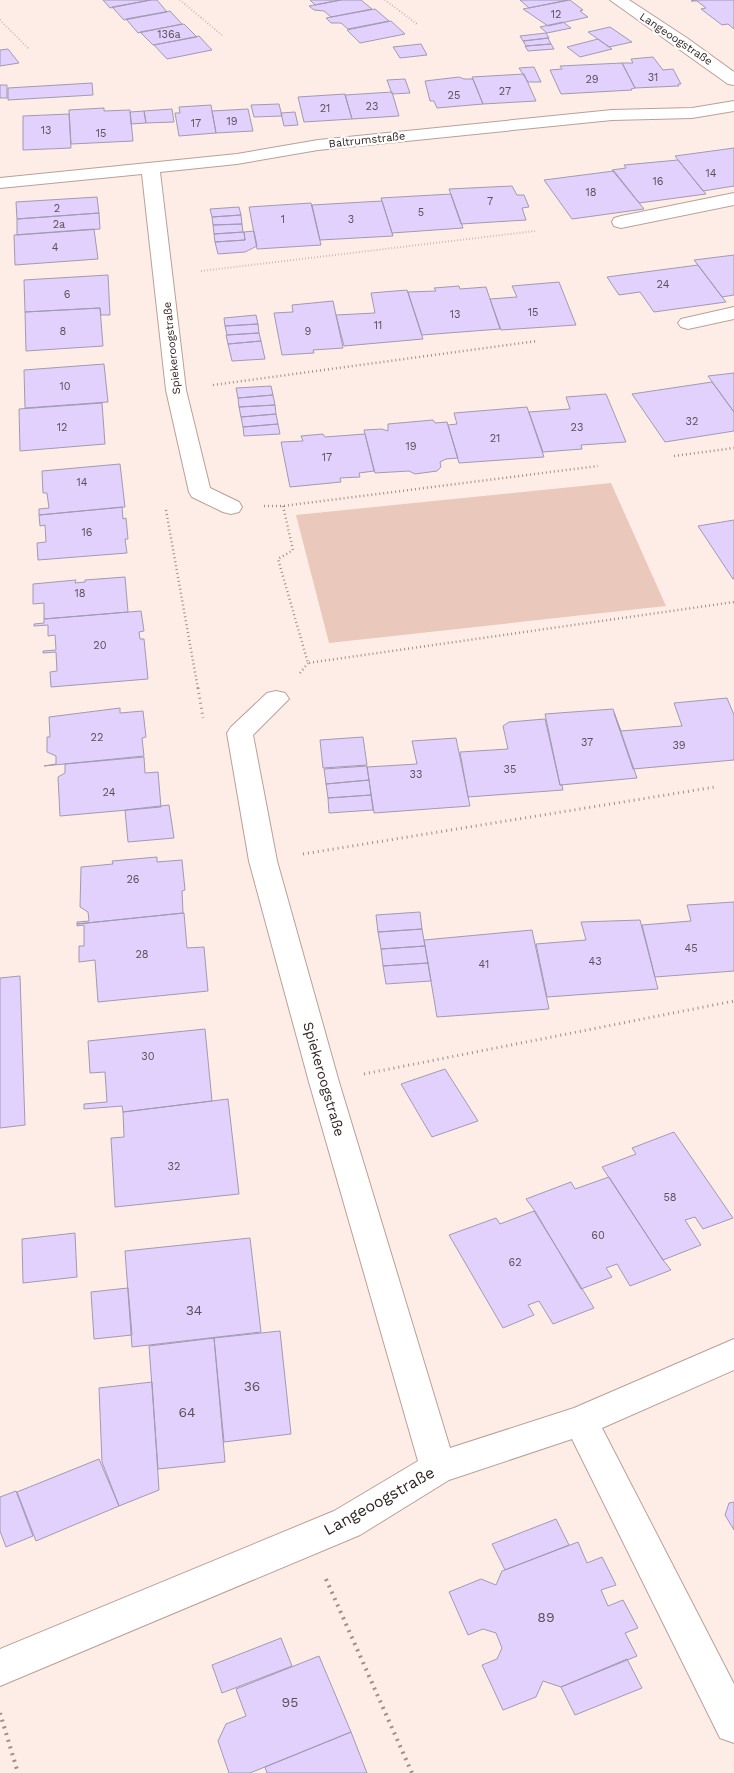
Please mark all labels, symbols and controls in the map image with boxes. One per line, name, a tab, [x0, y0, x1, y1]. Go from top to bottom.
house number: 12	[551, 8, 561, 21]
street label: Langeoogstraße	[637, 10, 715, 68]
house number: 136a	[157, 28, 181, 41]
house number: 31	[648, 71, 658, 84]
house number: 29	[585, 73, 599, 86]
house number: 27	[499, 85, 511, 98]
house number: 25	[448, 89, 460, 102]
house number: 23	[366, 100, 378, 113]
house number: 21	[320, 102, 330, 115]
house number: 19	[226, 115, 238, 128]
house number: 17	[191, 117, 201, 130]
house number: 13	[41, 124, 51, 137]
house number: 15	[96, 127, 106, 140]
street label: Baltrumstraße	[328, 130, 406, 150]
house number: 14	[705, 167, 717, 180]
house number: 16	[653, 175, 664, 188]
house number: 18	[585, 186, 597, 199]
house number: 7	[487, 195, 493, 208]
house number: 2	[54, 202, 60, 215]
house number: 5	[418, 206, 424, 219]
house number: 1	[281, 213, 285, 226]
house number: 3	[348, 213, 354, 226]
house number: 2a	[53, 218, 65, 231]
house number: 4	[52, 241, 59, 254]
house number: 24	[657, 278, 670, 291]
house number: 6	[64, 288, 71, 301]
street label: Spiekeroogstraße	[161, 301, 183, 395]
house number: 15	[528, 306, 538, 319]
house number: 13	[450, 308, 460, 321]
house number: 11	[374, 319, 382, 332]
house number: 8	[60, 325, 67, 338]
house number: 9	[305, 325, 312, 338]
house number: 10	[59, 380, 71, 393]
house number: 32	[686, 415, 698, 428]
house number: 12	[57, 421, 67, 434]
house number: 23	[571, 421, 583, 434]
house number: 21	[490, 432, 500, 445]
house number: 19	[405, 440, 417, 453]
house number: 17	[322, 451, 332, 464]
house number: 14	[76, 476, 88, 489]
house number: 16	[82, 526, 93, 539]
house number: 18	[74, 587, 86, 600]
house number: 20	[93, 639, 107, 652]
house number: 22	[91, 731, 103, 744]
house number: 37	[581, 736, 593, 749]
house number: 39	[672, 739, 686, 752]
house number: 35	[504, 763, 516, 776]
house number: 33	[410, 768, 422, 781]
house number: 24	[103, 786, 116, 799]
house number: 26	[126, 873, 140, 886]
house number: 45	[684, 942, 698, 955]
house number: 28	[135, 948, 149, 961]
house number: 43	[588, 955, 602, 968]
house number: 41	[479, 958, 489, 971]
street label: Spiekeroogstraße	[300, 1020, 348, 1138]
house number: 30	[141, 1050, 155, 1063]
house number: 32	[168, 1160, 180, 1173]
house number: 58	[663, 1191, 677, 1204]
house number: 60	[591, 1229, 605, 1242]
house number: 62	[508, 1256, 522, 1269]
house number: 34	[186, 1302, 202, 1318]
house number: 36	[244, 1378, 260, 1394]
house number: 64	[178, 1404, 196, 1420]
street label: Langeoogstraße	[320, 1463, 438, 1539]
house number: 89	[537, 1609, 555, 1625]
house number: 95	[282, 1694, 298, 1710]

